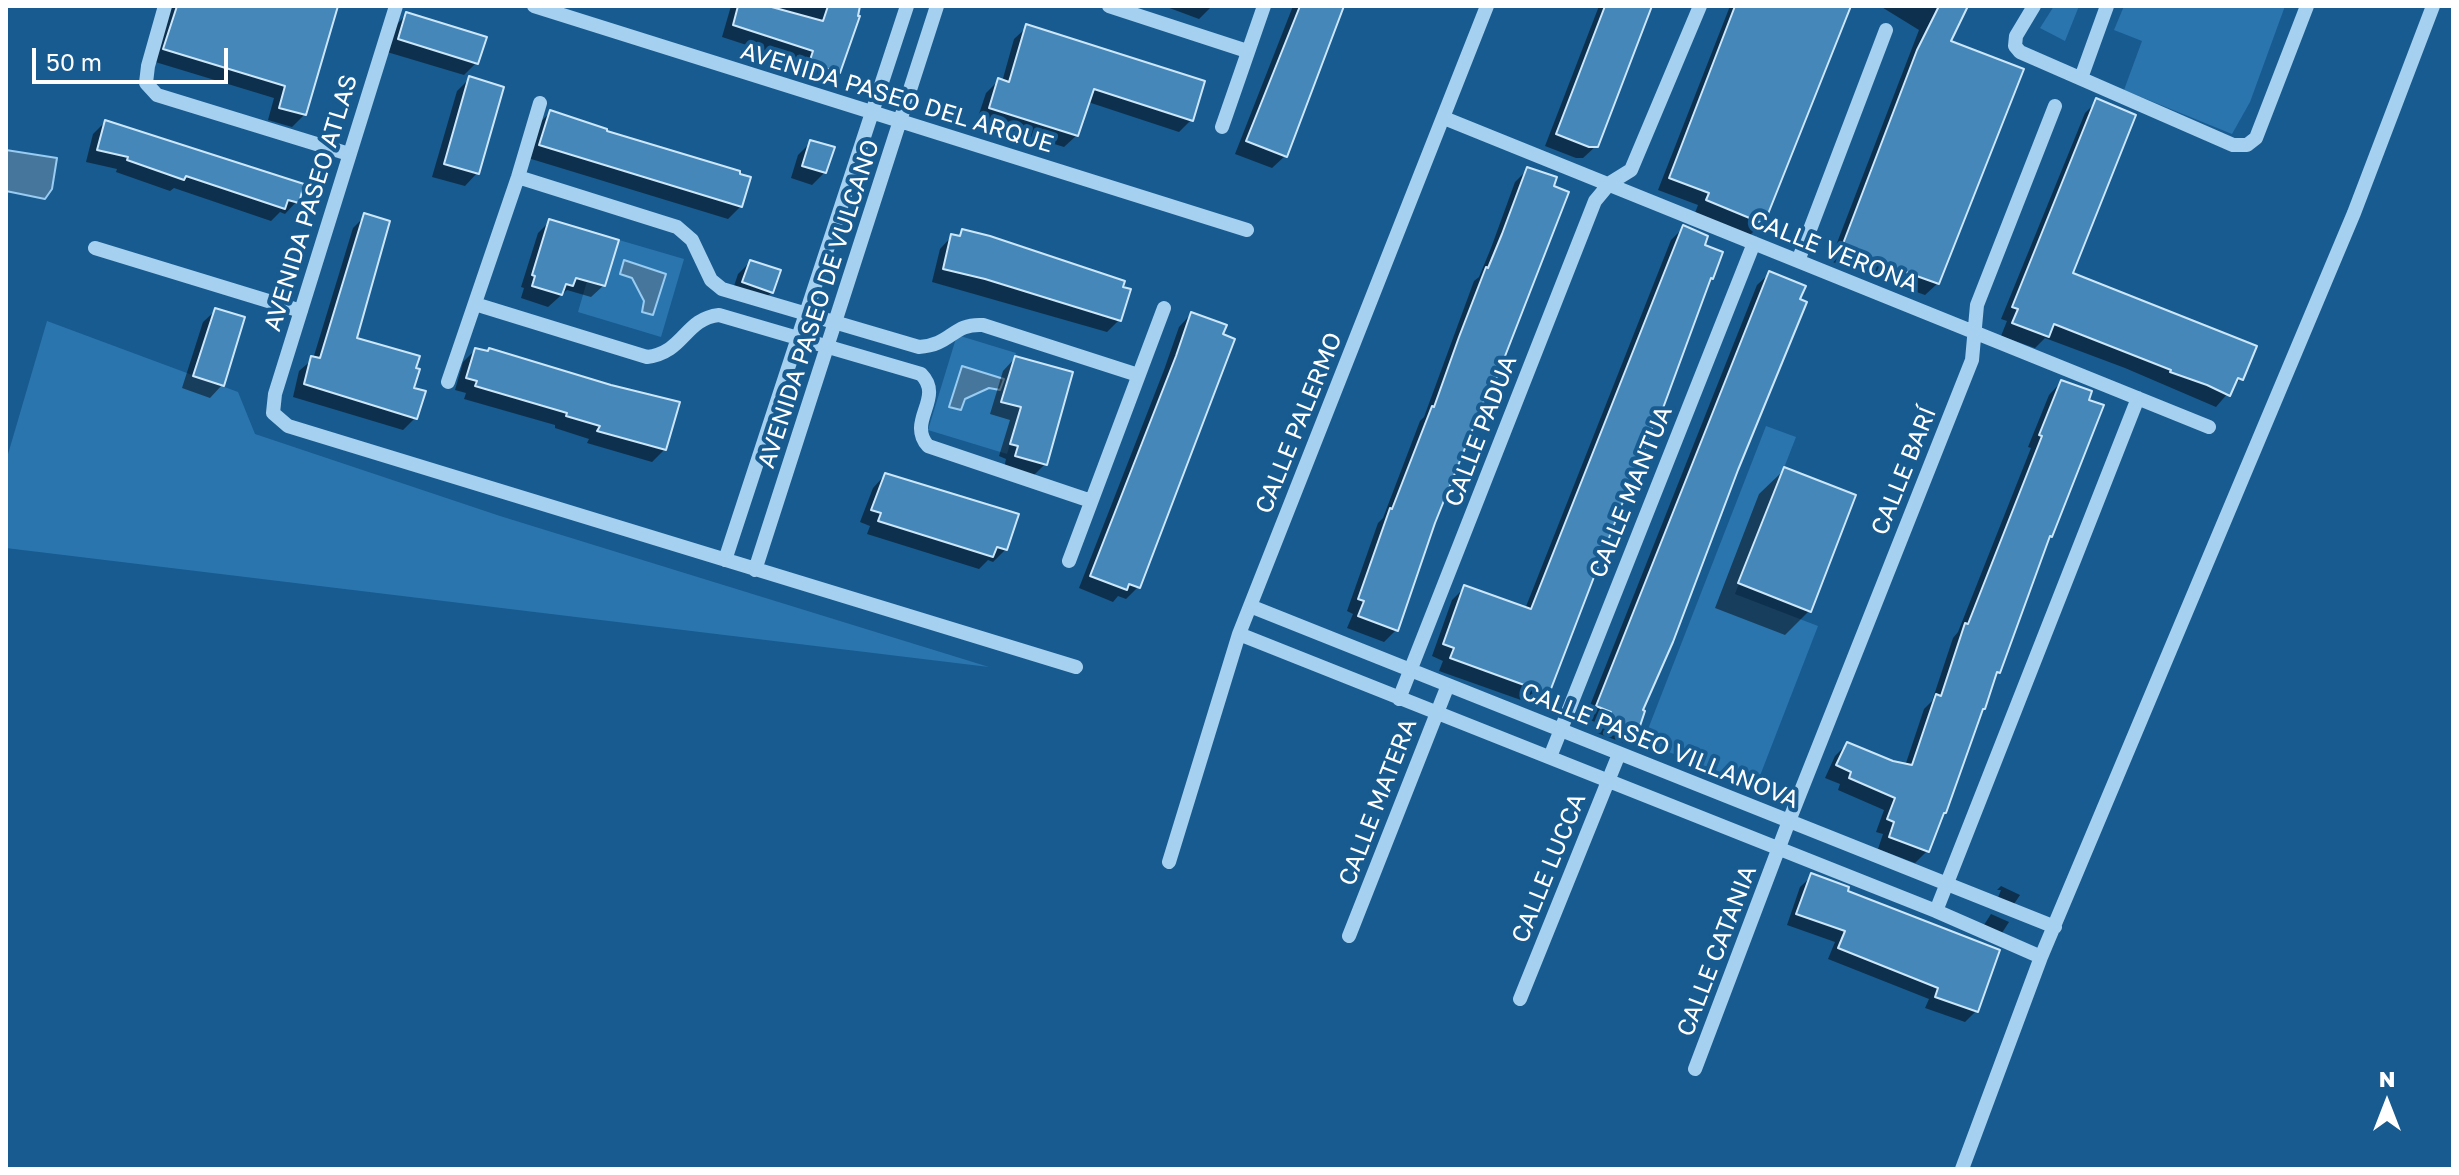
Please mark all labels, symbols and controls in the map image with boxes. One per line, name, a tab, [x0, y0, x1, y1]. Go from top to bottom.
scale bar	[36, 32, 232, 82]
street label: AVENIDA PASEO DEL ARQUE	[737, 37, 1057, 159]
text: 50 m	[46, 47, 102, 76]
street label: AVENIDA PASEO ATLAS	[258, 71, 364, 335]
street label: AVENIDA PASEO DE VULCANO	[752, 136, 886, 472]
street label: CALLE VERONA	[1746, 205, 1922, 299]
street label: CALLE PALERMO	[1250, 328, 1348, 518]
street label: CALLE PADUA	[1439, 351, 1523, 511]
street label: CALLE MANTUA	[1583, 402, 1679, 582]
street label: CALLE BARÍ	[1865, 403, 1943, 539]
street label: CALLE PASEO VILLANOVA	[1517, 677, 1803, 815]
street label: CALLE MATERA	[1333, 714, 1423, 890]
street label: CALLE LUCCA	[1506, 789, 1592, 947]
street label: CALLE CATANIA	[1671, 861, 1763, 1041]
north arrow	[2347, 1063, 2427, 1143]
text: N	[2379, 1065, 2395, 1092]

